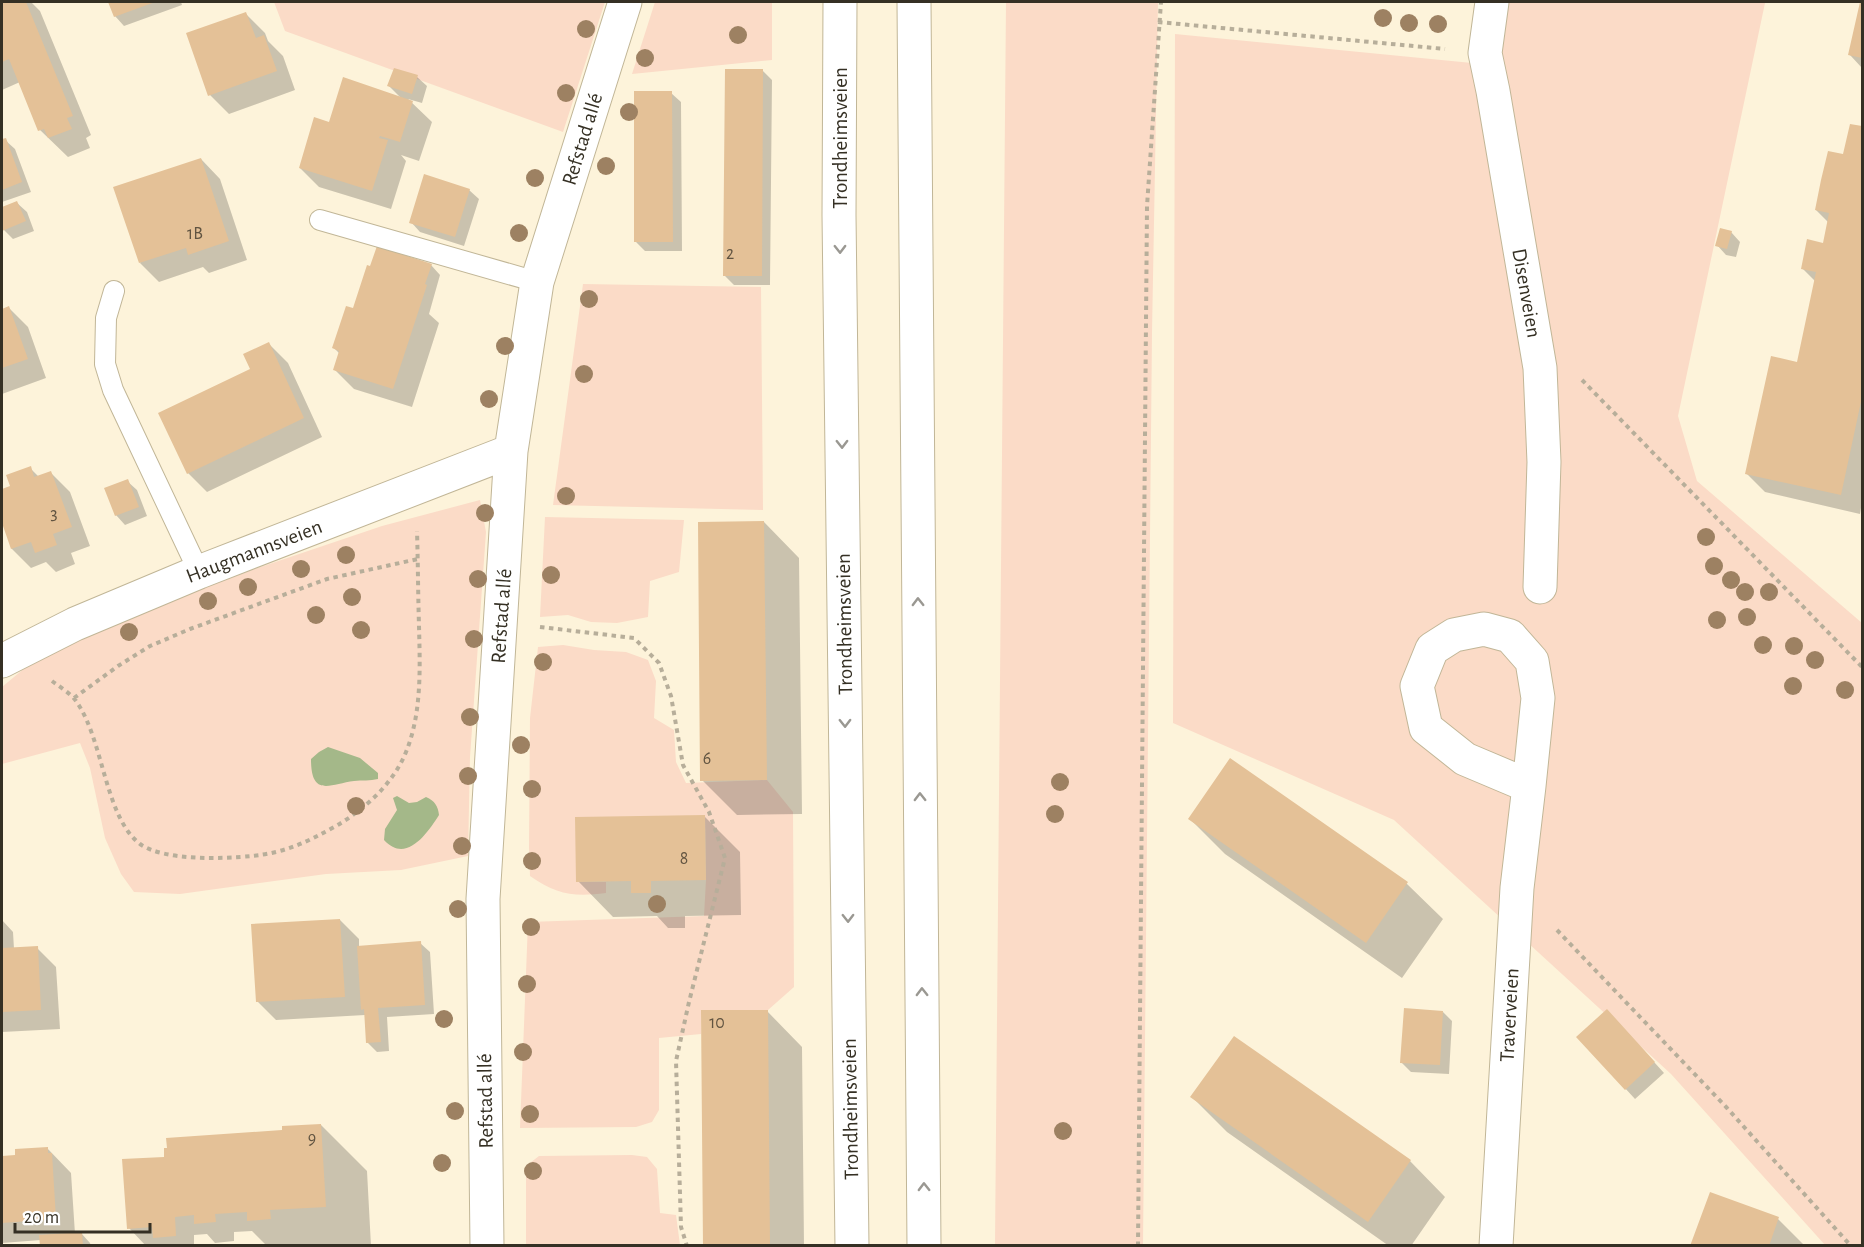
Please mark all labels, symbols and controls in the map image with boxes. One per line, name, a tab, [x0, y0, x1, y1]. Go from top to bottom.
street label: Trondheimsveien	[830, 67, 851, 209]
street label: Refstad allé	[559, 91, 606, 188]
house number: 1B	[187, 225, 203, 243]
one-way arrow	[834, 244, 846, 253]
house number: 2	[726, 245, 734, 263]
street label: Disenveien	[1508, 247, 1545, 339]
one-way arrow	[836, 439, 848, 448]
house number: 3	[50, 505, 58, 523]
street label: Haugmannsveien	[183, 516, 325, 587]
street label: Trondheimsveien	[833, 553, 856, 695]
street label: Refstad allé	[488, 568, 515, 664]
one-way arrow	[912, 598, 924, 607]
one-way arrow	[839, 718, 852, 727]
house number: 6	[703, 750, 711, 768]
one-way arrow	[914, 793, 926, 802]
house number: 8	[680, 850, 688, 868]
one-way arrow	[842, 913, 854, 922]
street label: Traverveien	[1497, 967, 1522, 1063]
one-way arrow	[916, 988, 928, 997]
house number: 10	[709, 1014, 725, 1032]
street label: Trondheimsveien	[839, 1038, 862, 1180]
street label: Refstad allé	[474, 1053, 497, 1149]
house number: 9	[308, 1130, 316, 1148]
one-way arrow	[918, 1183, 930, 1192]
scale bar	[15, 1196, 150, 1234]
text: 20 m	[24, 1209, 59, 1227]

